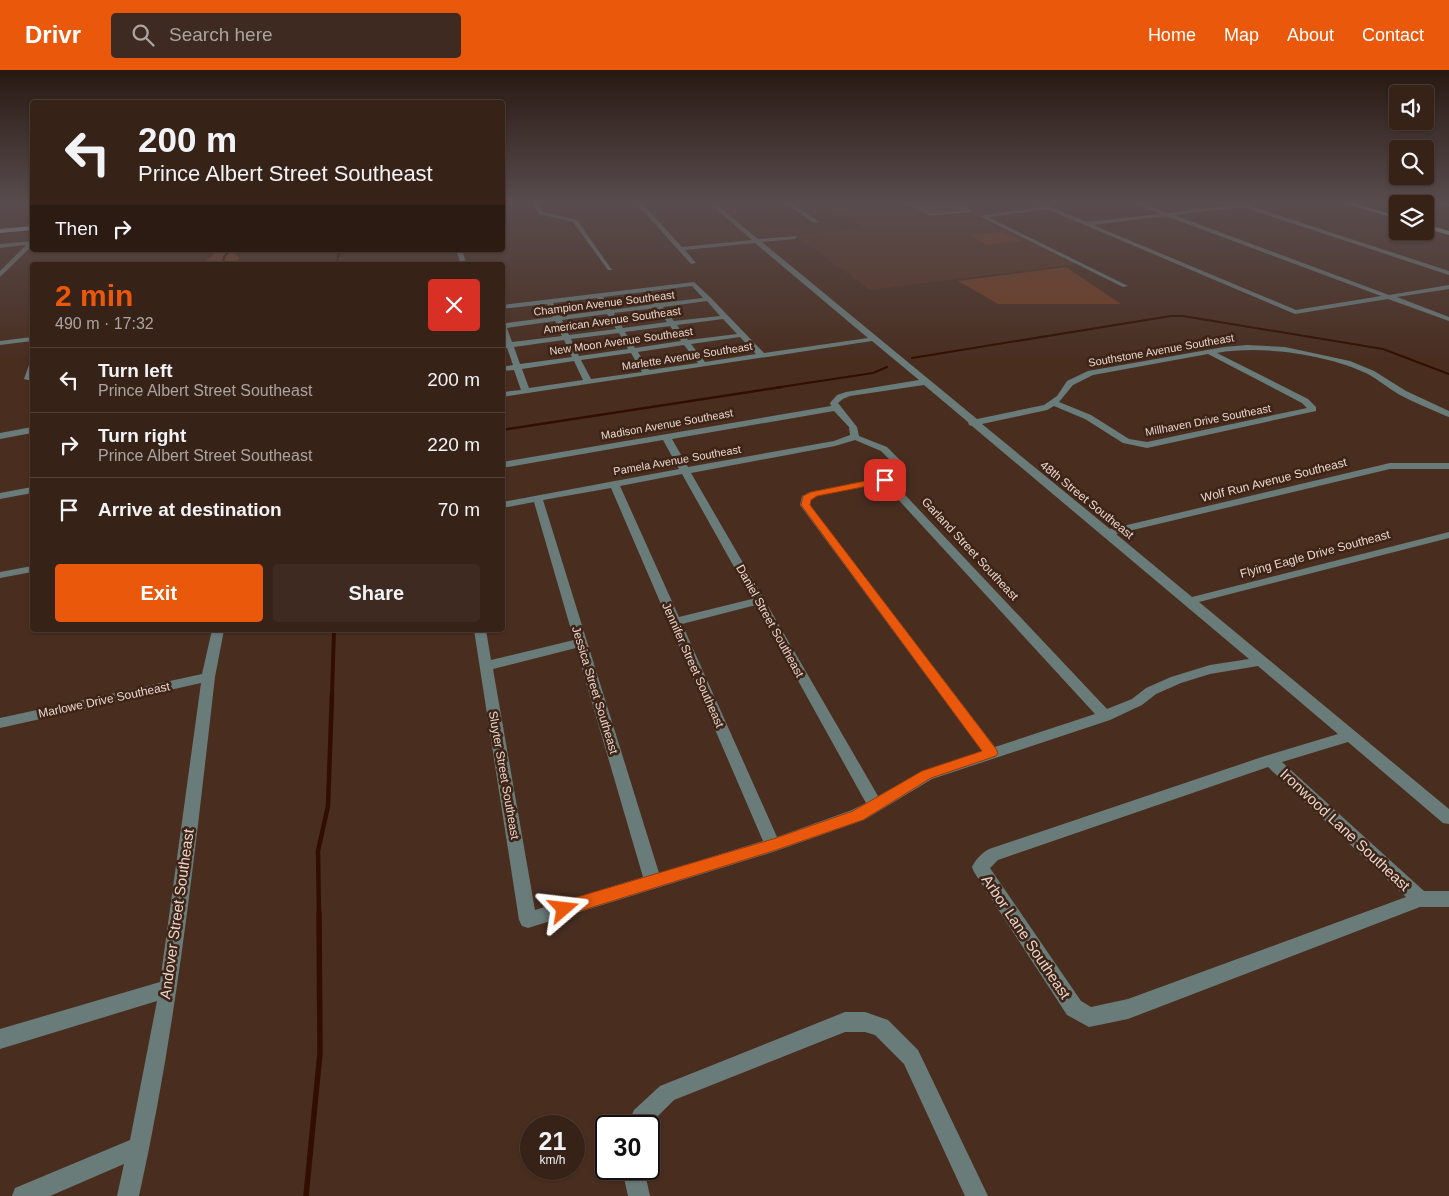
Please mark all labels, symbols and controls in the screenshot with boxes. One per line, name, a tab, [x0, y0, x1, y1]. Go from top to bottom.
search box	[111, 13, 461, 58]
text: Drivr	[25, 21, 81, 48]
icon: search	[129, 21, 157, 49]
text: Search here	[169, 24, 273, 45]
text: Home	[1148, 25, 1196, 45]
text: Map	[1224, 25, 1259, 45]
text: About	[1287, 25, 1334, 45]
text: Contact	[1362, 25, 1424, 45]
map controls	[1389, 85, 1434, 240]
button: sound	[1389, 85, 1434, 130]
icon: left	[55, 120, 120, 185]
text: 200 m	[138, 120, 237, 159]
button: search	[1389, 140, 1434, 185]
text: Prince Albert Street Southeast	[138, 161, 433, 186]
button: layers	[1389, 195, 1434, 240]
icon: right	[108, 215, 136, 243]
text: Then	[55, 218, 98, 239]
text: 2 min	[55, 279, 133, 312]
button: close	[428, 279, 480, 331]
street label: Champion Avenue Southeast	[533, 288, 675, 318]
street label: American Avenue Southeast	[543, 304, 681, 336]
text: 490 m · 17:32	[55, 315, 154, 332]
street label: New Moon Avenue Southeast	[549, 325, 693, 357]
street label: Southstone Avenue Southeast	[1087, 331, 1235, 369]
street label: Marlette Avenue Southeast	[621, 340, 753, 372]
text: Turn left	[98, 360, 173, 381]
icon: left	[55, 366, 83, 394]
text: 200 m	[427, 369, 480, 390]
text: Prince Albert Street Southeast	[98, 382, 312, 399]
street label: Millhaven Drive Southeast	[1144, 402, 1272, 438]
street label: Madison Avenue Southeast	[600, 406, 734, 442]
text: Turn right	[98, 425, 186, 446]
icon: right	[55, 431, 83, 459]
text: 220 m	[427, 434, 480, 455]
street label: Pamela Avenue Southeast	[612, 443, 742, 477]
text: Prince Albert Street Southeast	[98, 447, 312, 464]
street label: Wolf Run Avenue Southeast	[1200, 455, 1349, 505]
street label: 48th Street Southeast	[1037, 458, 1137, 542]
pin	[864, 459, 906, 501]
icon: arrive	[871, 466, 899, 494]
street label: Garland Street Southeast	[919, 495, 1022, 604]
icon: arrive	[55, 496, 83, 524]
text: Arrive at destination	[98, 499, 282, 520]
text: 70 m	[438, 499, 480, 520]
street label: Flying Eagle Drive Southeast	[1238, 527, 1392, 581]
street label: Daniel Street Southeast	[733, 562, 807, 680]
button: Exit	[55, 564, 263, 622]
button: Share	[273, 564, 480, 622]
street label: Jennifer Street Southeast	[659, 600, 727, 730]
street label: Jessica Street Southeast	[569, 624, 621, 756]
street label: Marlowe Drive Southeast	[37, 679, 172, 721]
street label: Sluyter Street Southeast	[486, 710, 522, 841]
street label: Ironwood Lane Southeast	[1277, 765, 1414, 895]
street label: Andover Street Southeast	[156, 827, 197, 1000]
street label: Arbor Lane Southeast	[979, 871, 1075, 1003]
position arrow	[537, 882, 589, 934]
speed limit sign: 30	[595, 1115, 660, 1180]
text: 21	[539, 1127, 566, 1155]
text: km/h	[539, 1153, 566, 1167]

